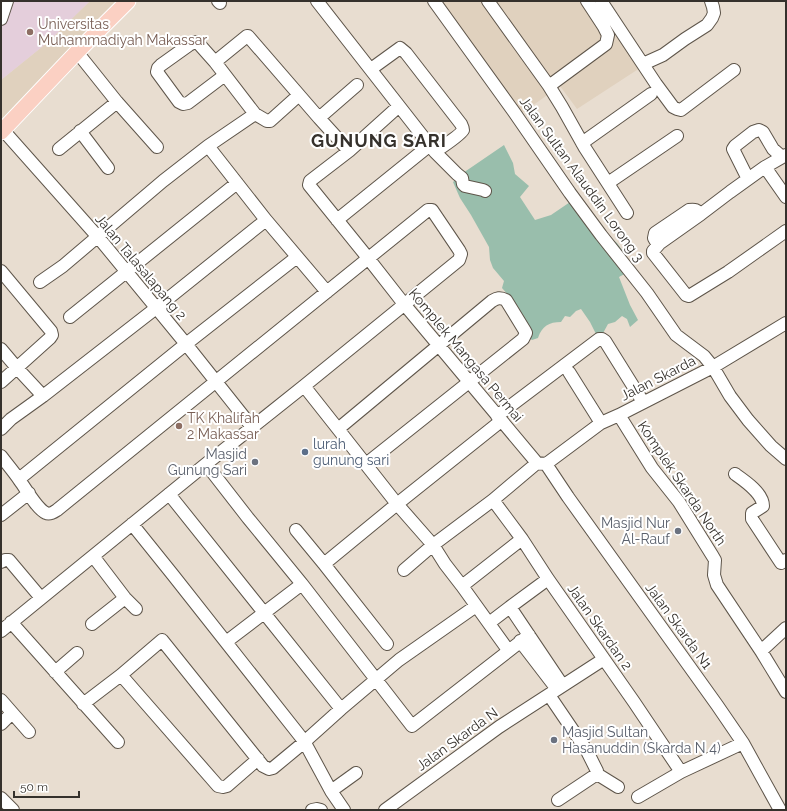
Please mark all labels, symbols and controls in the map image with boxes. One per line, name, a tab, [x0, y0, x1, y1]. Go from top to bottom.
place label: Universitas Muhammadiyah Makassar	[38, 16, 207, 48]
marker: Universitas Muhammadiyah Makassar	[25, 27, 35, 37]
street label: Jalan Sultan Alauddin Lorong 3	[517, 93, 647, 265]
district label: GUNUNG SARI	[311, 130, 447, 151]
street label: Jalan Talasalapang 2	[92, 211, 190, 323]
street label: Komplek Mangasa Permai	[406, 285, 526, 425]
street label: Jalan Skarda	[618, 352, 698, 404]
place label: TK Khalifah 2 Makassar	[187, 410, 260, 442]
street label: Komplek Skarda North	[634, 418, 730, 548]
marker: TK Khalifah 2 Makassar	[174, 421, 184, 431]
place label: lurah gunung sari	[313, 436, 389, 468]
place label: Masjid Gunung Sari	[168, 446, 247, 478]
marker: lurah gunung sari	[300, 447, 310, 457]
marker: Masjid Gunung Sari	[250, 457, 260, 467]
place label: Masjid Nur Al-Rauf	[601, 515, 671, 547]
marker: Masjid Nur Al-Rauf	[673, 526, 683, 536]
street label: Jalan Skarda N1	[642, 580, 716, 672]
street label: Jalan Skardan 2	[564, 581, 636, 673]
street label: Jalan Skarda N	[413, 704, 501, 774]
place label: Masjid Sultan Hasanuddin (Skarda N 4)	[562, 724, 721, 756]
marker: Masjid Sultan Hasanuddin (Skarda N 4)	[549, 735, 559, 745]
scale bar	[14, 773, 79, 799]
text: 50 m	[20, 780, 48, 794]

